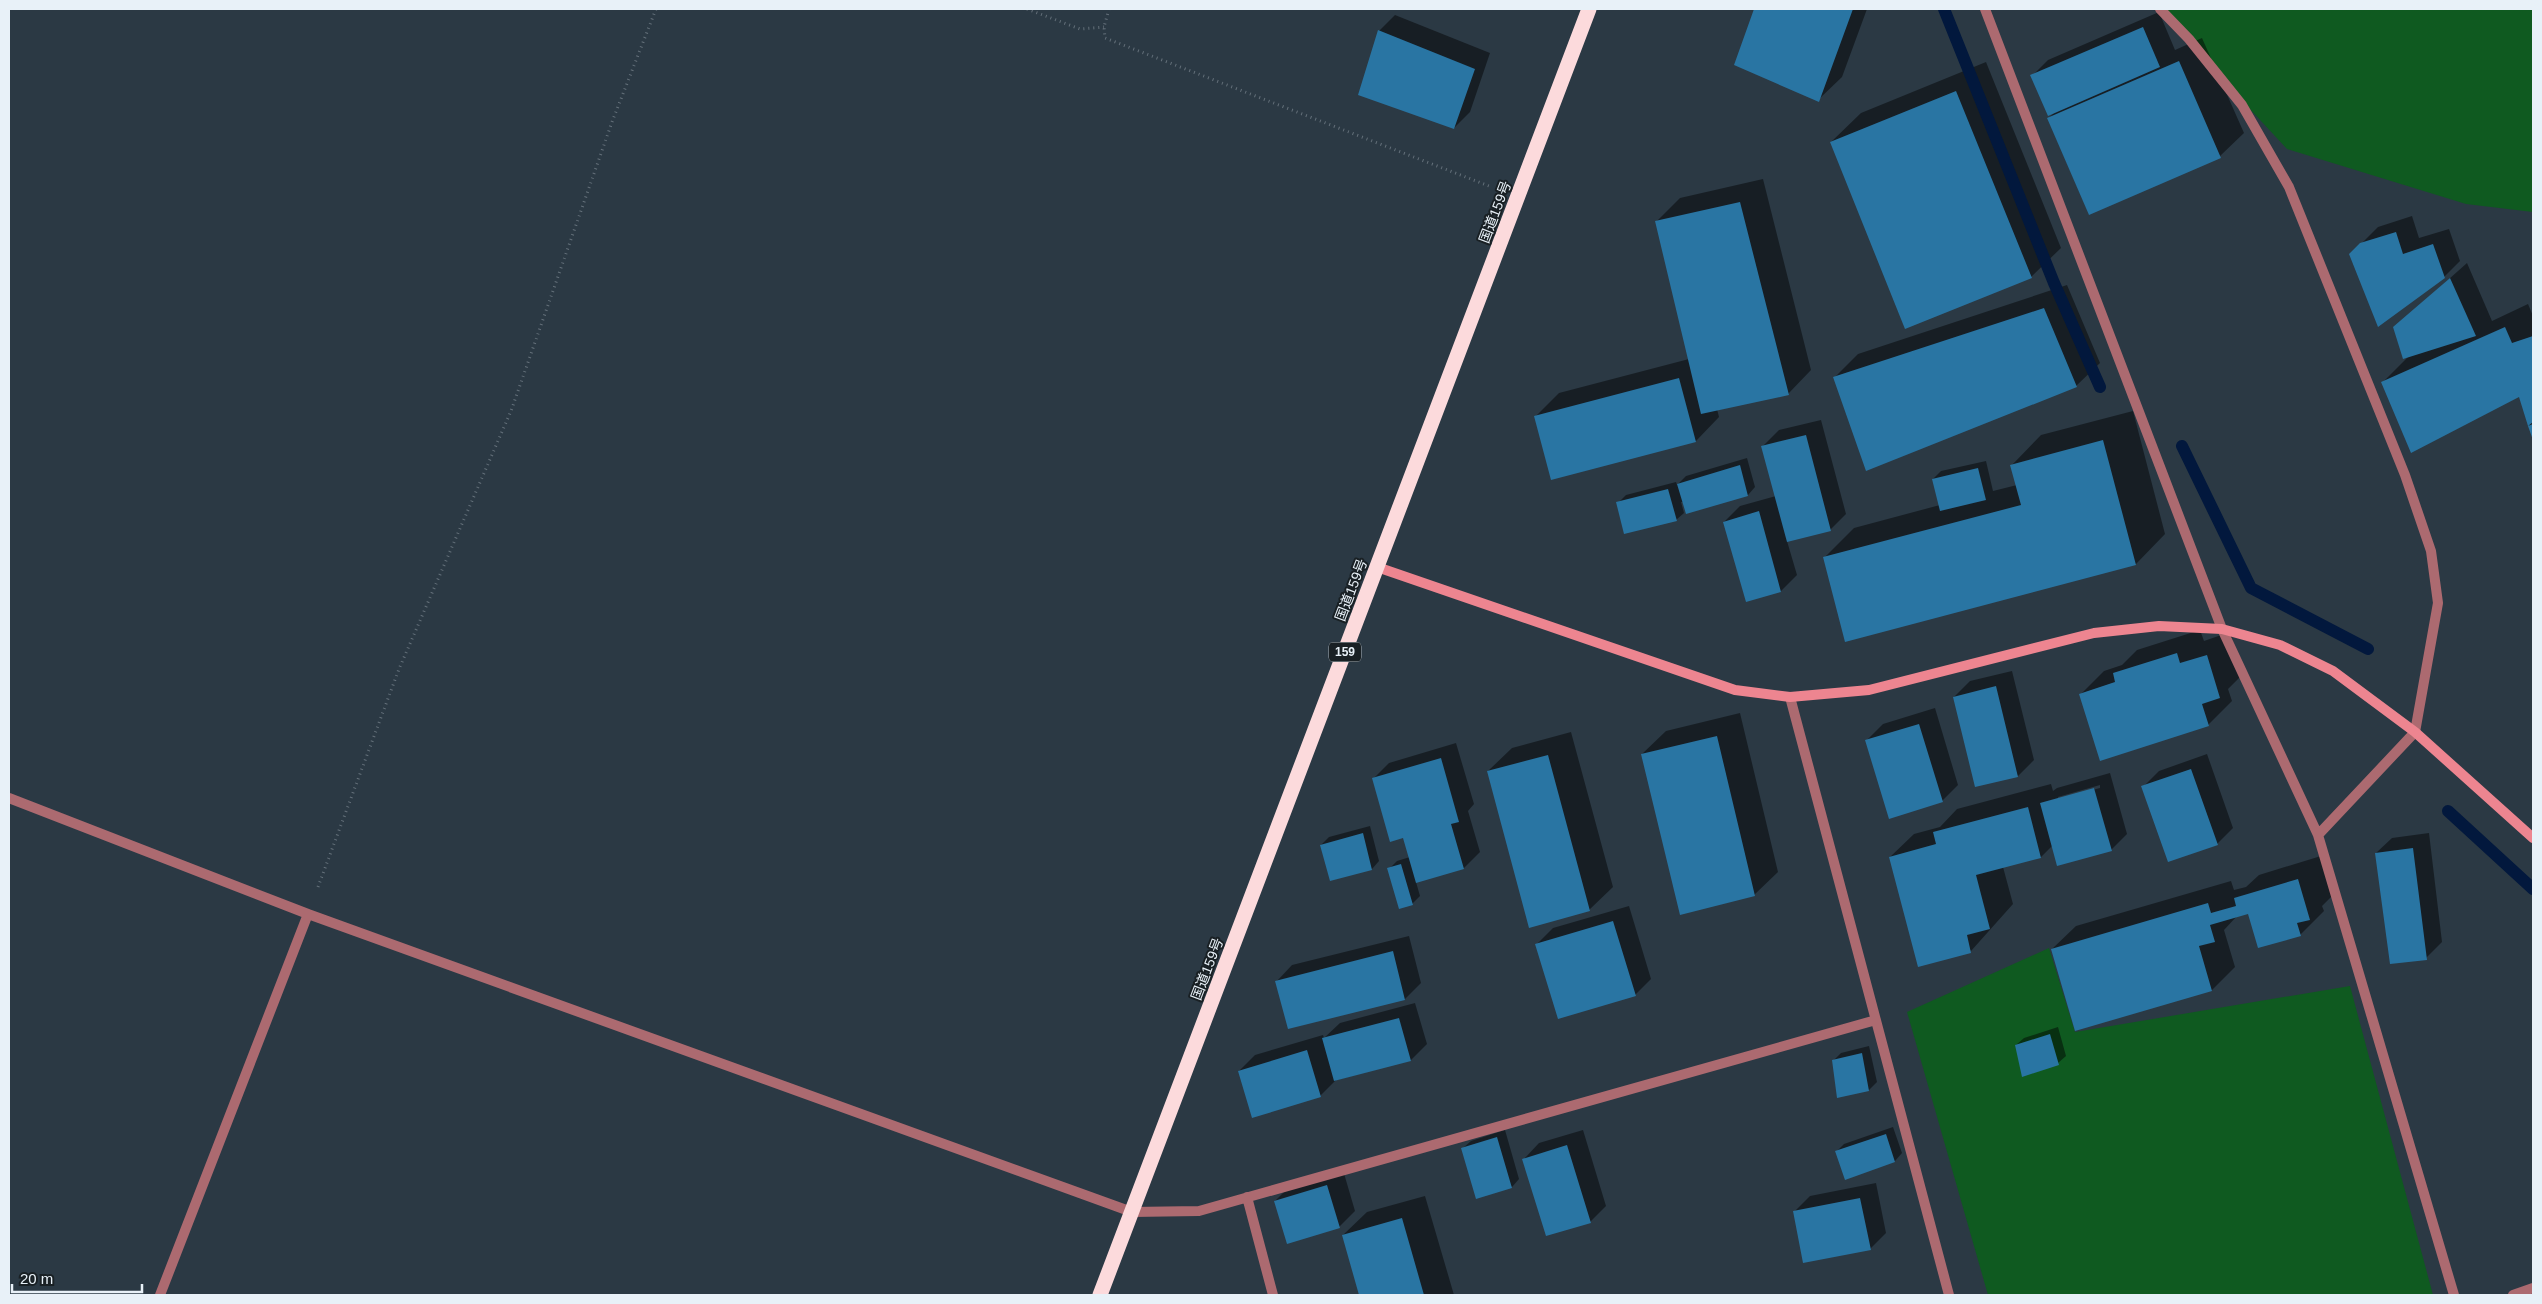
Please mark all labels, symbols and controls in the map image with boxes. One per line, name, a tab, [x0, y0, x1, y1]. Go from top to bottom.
street label: 国道159号	[1476, 179, 1514, 245]
street label: 国道159号	[1332, 557, 1370, 623]
road number: 159	[1329, 642, 1361, 662]
street label: 国道159号	[1188, 936, 1226, 1002]
scale bar	[12, 1262, 142, 1294]
text: 20 m	[20, 1270, 53, 1287]

